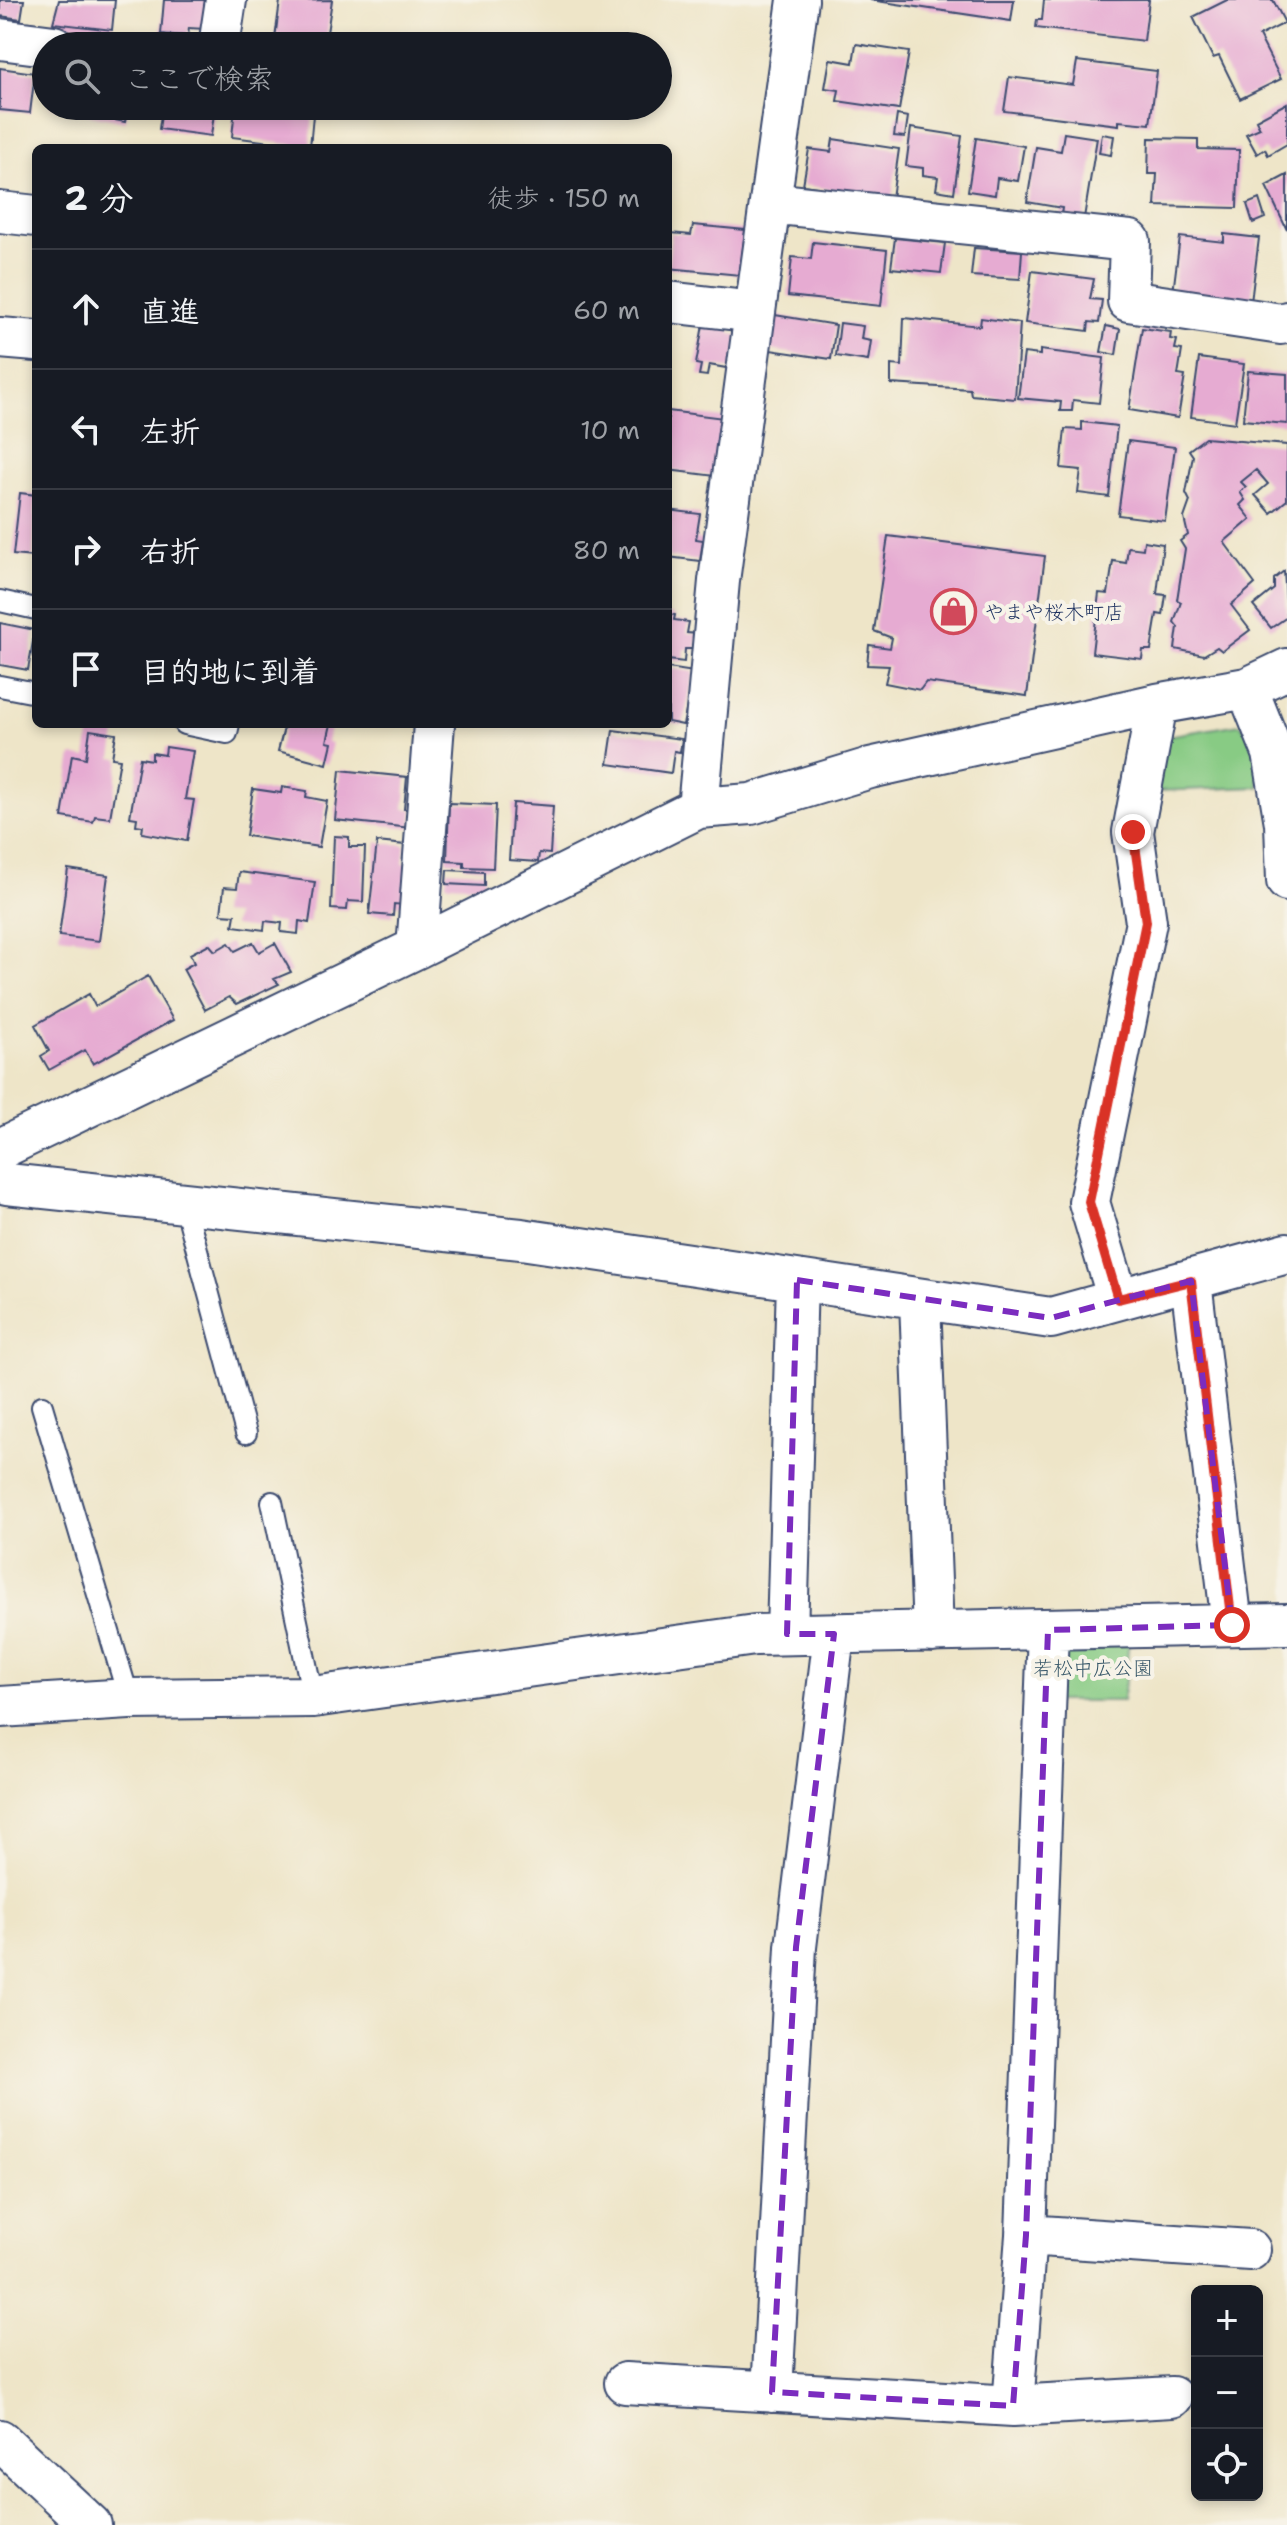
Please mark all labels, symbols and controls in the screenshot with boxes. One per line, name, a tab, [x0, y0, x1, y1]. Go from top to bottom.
search box	[32, 32, 672, 120]
icon: search	[60, 54, 104, 98]
text: ここで検索	[124, 58, 274, 99]
text: 2 分	[64, 175, 134, 221]
text: 徒歩 · 150 m	[487, 180, 640, 215]
icon: ahead	[64, 287, 108, 331]
text: 直進	[140, 291, 200, 332]
text: 60 m	[573, 292, 640, 327]
icon: left	[64, 407, 108, 451]
text: 左折	[140, 411, 200, 452]
text: 10 m	[580, 412, 640, 447]
icon: right	[64, 527, 108, 571]
text: 右折	[140, 531, 200, 572]
text: 80 m	[573, 532, 640, 567]
shop icon: やまや桜木町店	[929, 588, 977, 636]
place label: やまや桜木町店	[984, 599, 1124, 625]
icon: arrive	[64, 647, 108, 691]
text: 目的地に到着	[140, 651, 320, 692]
route end	[1115, 814, 1151, 850]
route start	[1214, 1607, 1250, 1643]
park label: 若松中広公園	[1033, 1655, 1153, 1681]
map controls	[1191, 2285, 1263, 2501]
button: +	[1191, 2285, 1263, 2357]
button: −	[1191, 2357, 1263, 2429]
button: locate	[1191, 2429, 1263, 2501]

